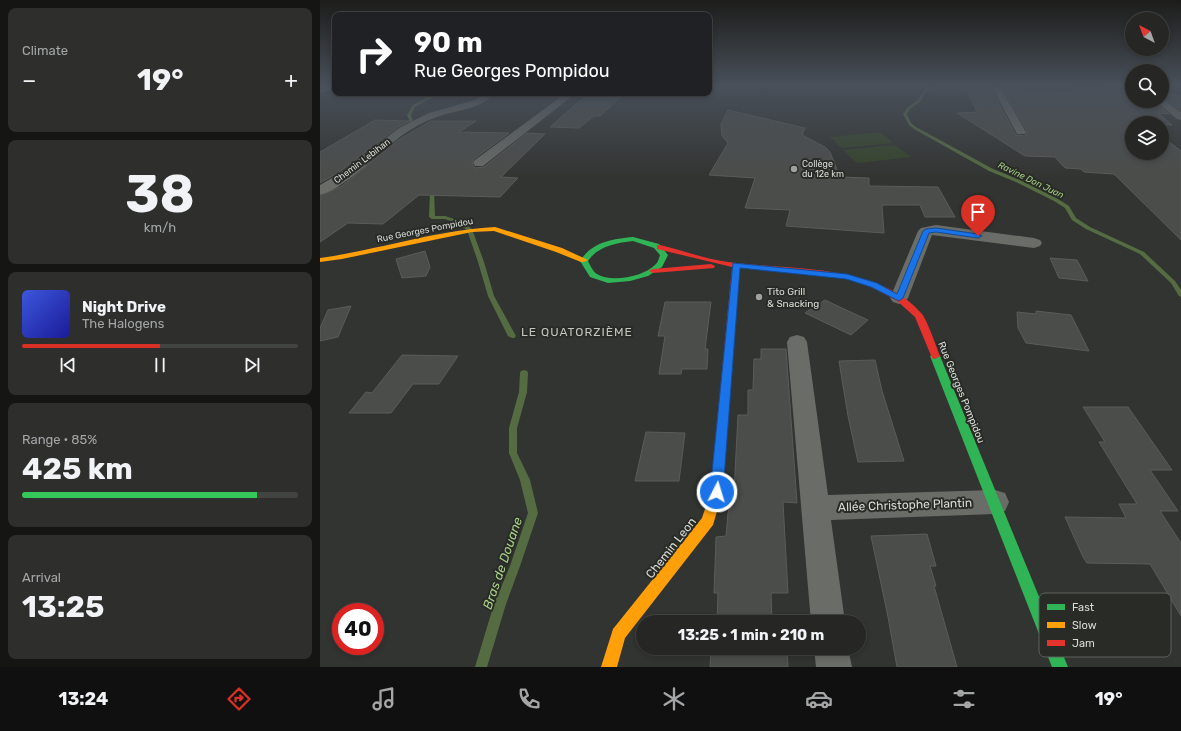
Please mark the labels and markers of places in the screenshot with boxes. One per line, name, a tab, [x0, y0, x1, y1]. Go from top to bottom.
place label: Collège du 12e km	[802, 159, 844, 179]
marker: Collège du 12e km	[789, 164, 799, 174]
pin	[961, 195, 995, 236]
place label: Tito Grill & Snacking	[767, 286, 819, 310]
marker: Tito Grill & Snacking	[754, 292, 764, 302]

